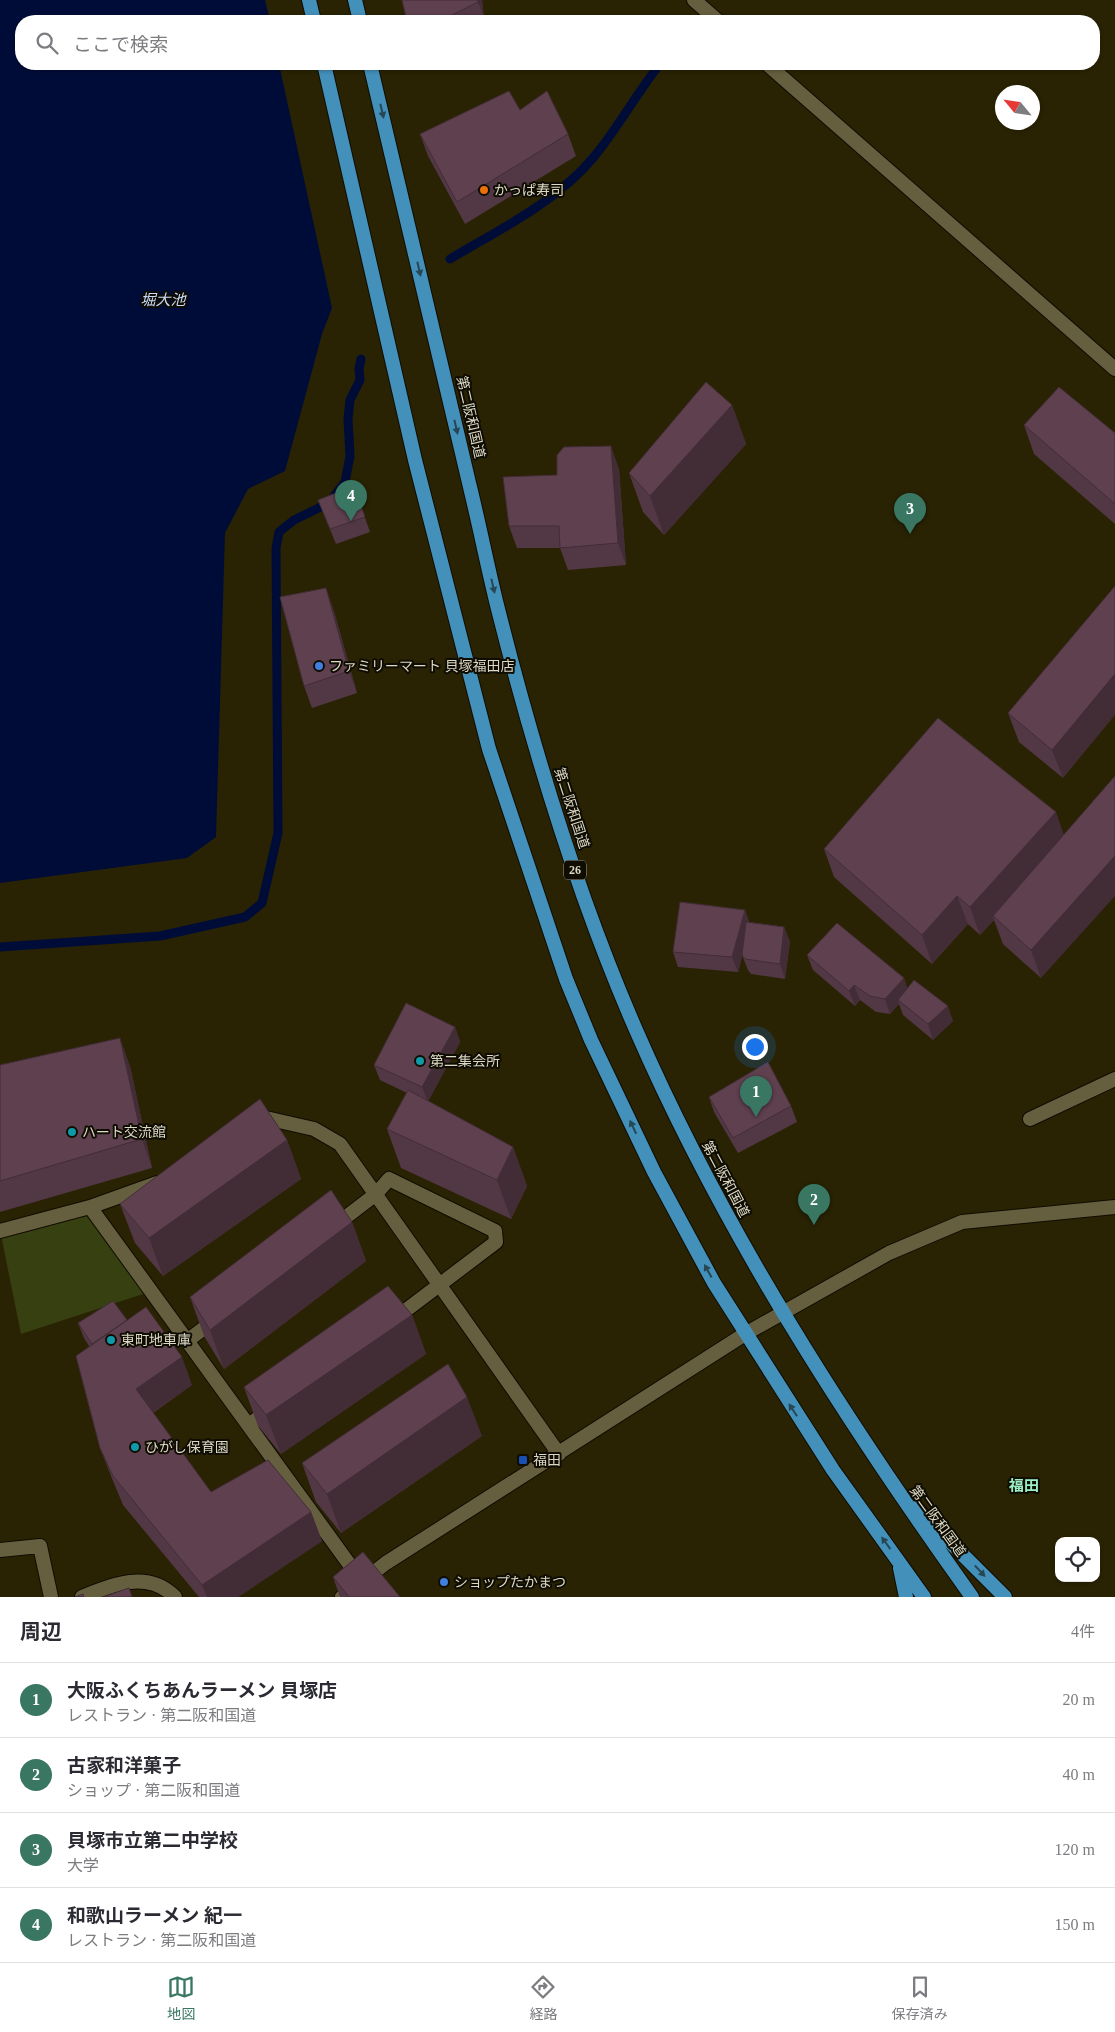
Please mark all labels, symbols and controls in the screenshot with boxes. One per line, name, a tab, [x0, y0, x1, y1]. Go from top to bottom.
search box	[15, 15, 1100, 70]
icon: search	[33, 29, 61, 57]
text: ここで検索	[73, 34, 168, 55]
north arrow	[995, 85, 1040, 130]
one-way arrow	[378, 104, 386, 119]
place label: かっぱ寿司	[494, 183, 564, 198]
marker: かっぱ寿司	[478, 184, 490, 196]
one-way arrow	[415, 262, 423, 277]
water label: 堀大池	[140, 292, 187, 308]
street label: 第二阪和国道	[454, 374, 488, 460]
one-way arrow	[452, 420, 460, 435]
pin: 4	[335, 480, 367, 521]
pin: 3	[894, 493, 926, 534]
one-way arrow	[489, 578, 497, 593]
place label: ファミリーマート 貝塚福田店	[329, 659, 515, 674]
marker: ファミリーマート 貝塚福田店	[313, 660, 325, 672]
street label: 第二阪和国道	[551, 766, 593, 850]
road number: 26	[564, 860, 586, 880]
your location	[742, 1034, 768, 1060]
place label: 第二集会所	[430, 1053, 500, 1069]
marker: 第二集会所	[414, 1055, 426, 1067]
pin: 1	[740, 1076, 772, 1117]
one-way arrow	[628, 1120, 637, 1135]
place label: ハート交流館	[82, 1125, 166, 1140]
marker: ハート交流館	[66, 1126, 78, 1138]
street label: 第二阪和国道	[699, 1138, 753, 1220]
pin: 2	[798, 1184, 830, 1225]
one-way arrow	[704, 1264, 712, 1279]
place label: 東町地車庫	[121, 1333, 191, 1348]
marker: 東町地車庫	[105, 1334, 117, 1346]
one-way arrow	[788, 1403, 798, 1416]
place label: ひがし保育園	[145, 1440, 229, 1455]
marker: ひがし保育園	[129, 1441, 141, 1453]
place label: 福田	[533, 1453, 561, 1468]
marker: 福田	[517, 1454, 529, 1466]
district label: 福田	[1008, 1478, 1039, 1494]
street label: 第二阪和国道	[907, 1482, 969, 1560]
one-way arrow	[880, 1537, 891, 1550]
map controls	[1055, 1537, 1100, 1582]
button: locate	[1055, 1537, 1100, 1582]
one-way arrow	[974, 1565, 986, 1577]
place label: ショップたかまつ	[454, 1575, 566, 1590]
marker: ショップたかまつ	[438, 1576, 450, 1588]
text: 周辺	[20, 1620, 62, 1644]
text: 4件	[1071, 1623, 1095, 1640]
text: 大阪ふくちあんラーメン 貝塚店	[67, 1680, 337, 1701]
text: 1	[32, 1691, 40, 1708]
text: 20 m	[1063, 1691, 1095, 1708]
text: レストラン · 第二阪和国道	[67, 1707, 256, 1724]
text: 古家和洋菓子	[67, 1755, 181, 1776]
text: 2	[32, 1766, 40, 1783]
text: 40 m	[1063, 1766, 1095, 1783]
text: ショップ · 第二阪和国道	[67, 1782, 240, 1799]
text: 貝塚市立第二中学校	[67, 1830, 238, 1851]
text: 3	[32, 1841, 40, 1858]
text: 120 m	[1055, 1841, 1095, 1858]
text: 大学	[67, 1857, 99, 1874]
text: 和歌山ラーメン 紀一	[67, 1905, 242, 1926]
text: 4	[32, 1916, 40, 1933]
text: 150 m	[1055, 1916, 1095, 1933]
text: レストラン · 第二阪和国道	[67, 1932, 256, 1949]
tab: 地図	[167, 1973, 195, 2023]
tab: 経路	[529, 1973, 557, 2023]
tab: 保存済み	[892, 1973, 948, 2023]

